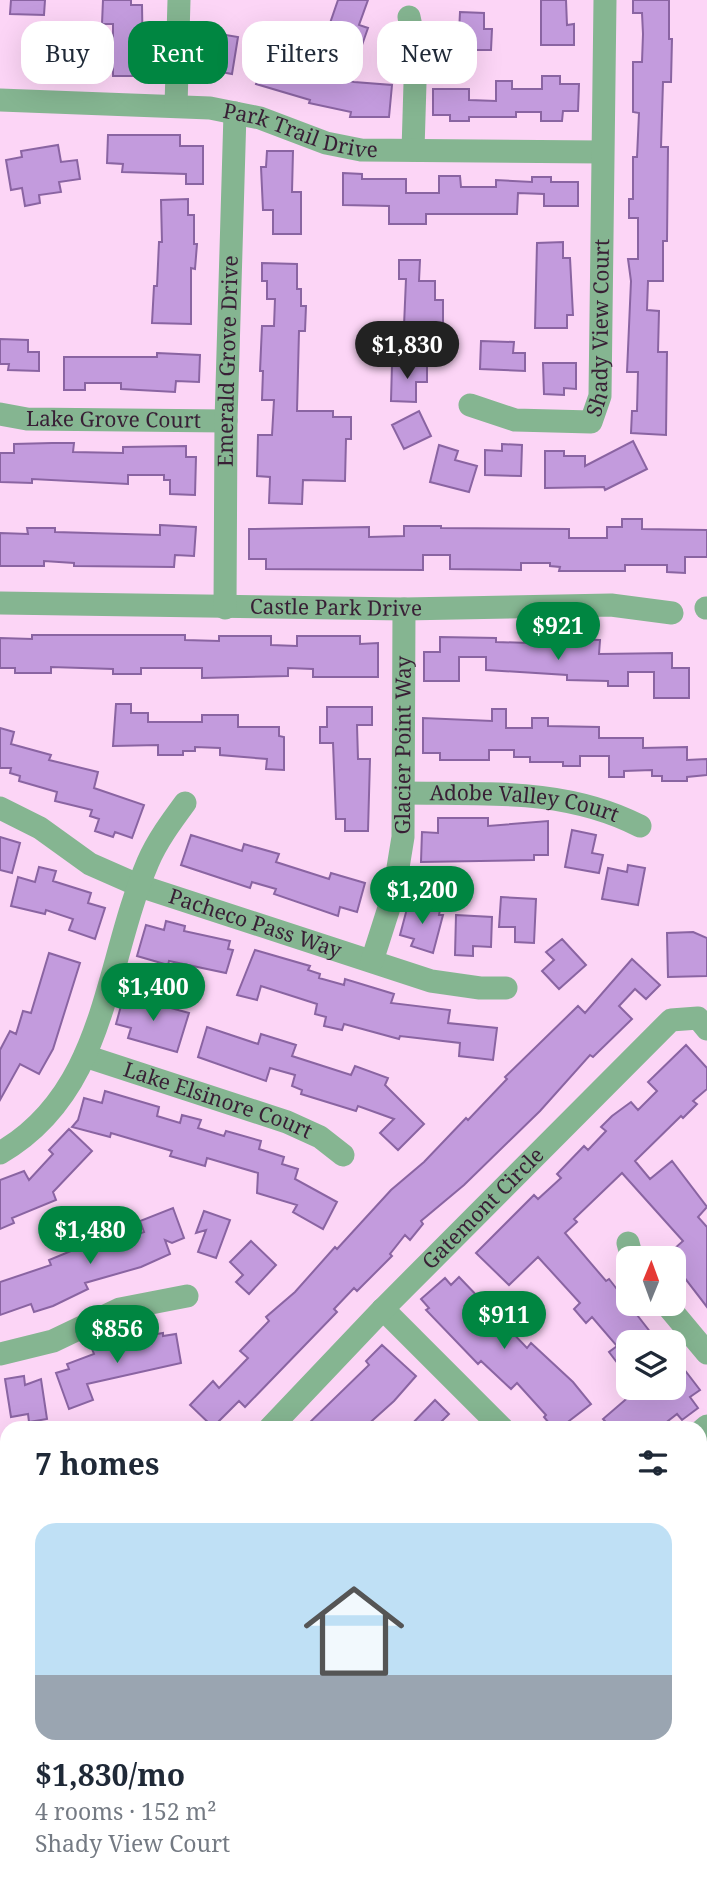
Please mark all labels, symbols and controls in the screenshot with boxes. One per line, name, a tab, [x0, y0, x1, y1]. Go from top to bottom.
chip: Buy	[21, 21, 114, 84]
chip: Rent	[128, 21, 228, 84]
chip: Filters	[242, 21, 363, 84]
chip: New	[377, 21, 477, 84]
street label: Park Trail Drive	[221, 96, 378, 164]
street label: Shady View Court	[579, 239, 615, 420]
street label: Emerald Grove Drive	[211, 255, 244, 467]
pin: $1,830	[350, 322, 464, 381]
text: $1,830	[371, 328, 443, 360]
street label: Lake Grove Court	[26, 404, 201, 434]
street label: Castle Park Drive	[250, 592, 422, 622]
pin: $921	[517, 602, 599, 662]
text: $921	[532, 609, 584, 641]
street label: Glacier Point Way	[388, 656, 417, 835]
street label: Adobe Valley Court	[430, 778, 623, 828]
pin: $1,200	[365, 866, 479, 926]
text: $1,200	[386, 873, 458, 905]
street label: Pacheco Pass Way	[165, 881, 345, 964]
pin: $1,400	[96, 964, 210, 1023]
text: $1,400	[117, 970, 189, 1002]
street label: Lake Elsinore Court	[120, 1055, 317, 1145]
street label: Gatemont Circle	[416, 1141, 549, 1275]
pin: $1,480	[33, 1206, 147, 1266]
text: $1,480	[54, 1213, 126, 1245]
north arrow	[616, 1246, 686, 1316]
map controls	[616, 1246, 686, 1400]
pin: $911	[463, 1292, 545, 1351]
text: $911	[478, 1298, 530, 1330]
pin: $856	[76, 1306, 158, 1365]
text: $856	[91, 1312, 143, 1344]
button: layers	[616, 1330, 686, 1400]
text: 7 homes	[35, 1443, 159, 1484]
icon: filters	[634, 1444, 672, 1482]
icon: home	[291, 1568, 417, 1694]
text: $1,830/mo	[35, 1754, 185, 1795]
text: 4 rooms · 152 m²	[35, 1795, 217, 1827]
text: Shady View Court	[35, 1827, 230, 1859]

